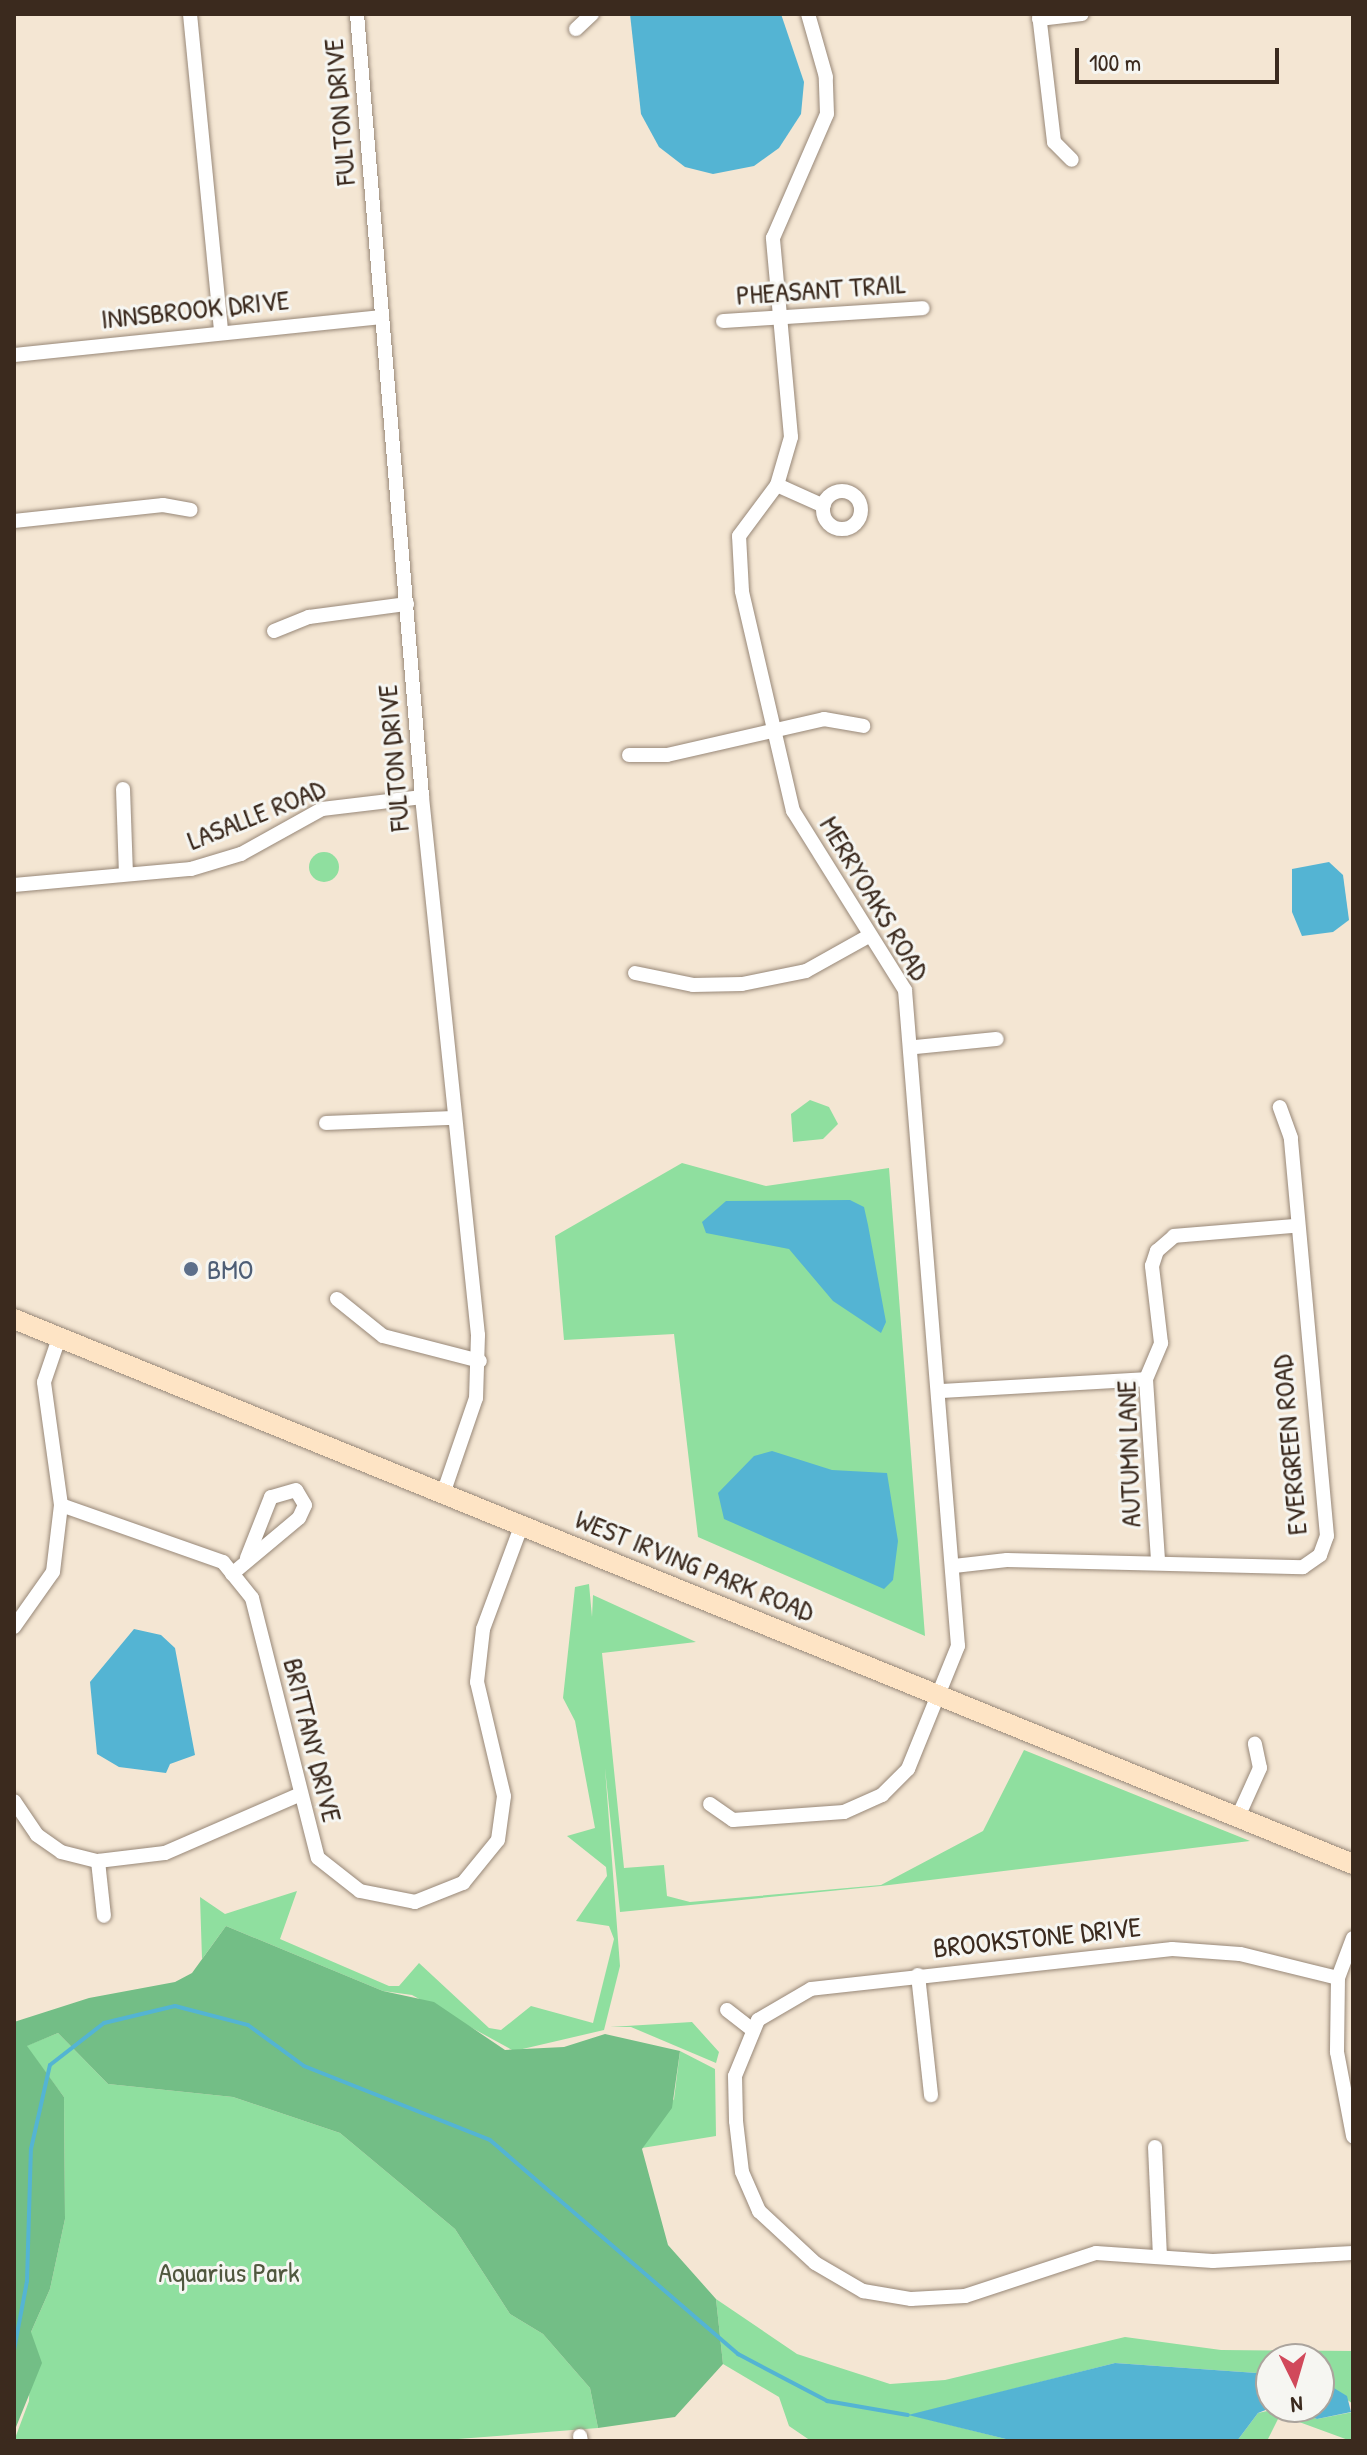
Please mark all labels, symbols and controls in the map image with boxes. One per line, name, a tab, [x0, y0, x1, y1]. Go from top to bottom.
scale bar	[1079, 32, 1283, 82]
street label: FULTON DRIVE	[316, 37, 362, 187]
text: 100 m	[1089, 46, 1141, 78]
street label: PHEASANT TRAIL	[735, 266, 907, 312]
street label: INNSBROOK DRIVE	[99, 282, 291, 336]
street label: FULTON DRIVE	[370, 683, 416, 833]
street label: LASALLE ROAD	[182, 771, 330, 857]
street label: MERRYOAKS ROAD	[813, 810, 937, 986]
place label: BMO	[207, 1252, 253, 1286]
marker: BMO	[182, 1260, 200, 1278]
street label: EVERGREEN ROAD	[1264, 1354, 1314, 1536]
street label: AUTUMN LANE	[1109, 1380, 1147, 1528]
street label: WEST IRVING PARK ROAD	[571, 1502, 819, 1628]
street label: BRITTANY DRIVE	[276, 1655, 350, 1825]
street label: BROOKSTONE DRIVE	[932, 1909, 1142, 1965]
park label: Aquarius Park	[158, 2255, 300, 2289]
north arrow	[1255, 2343, 1335, 2423]
text: N	[1290, 2389, 1304, 2420]

